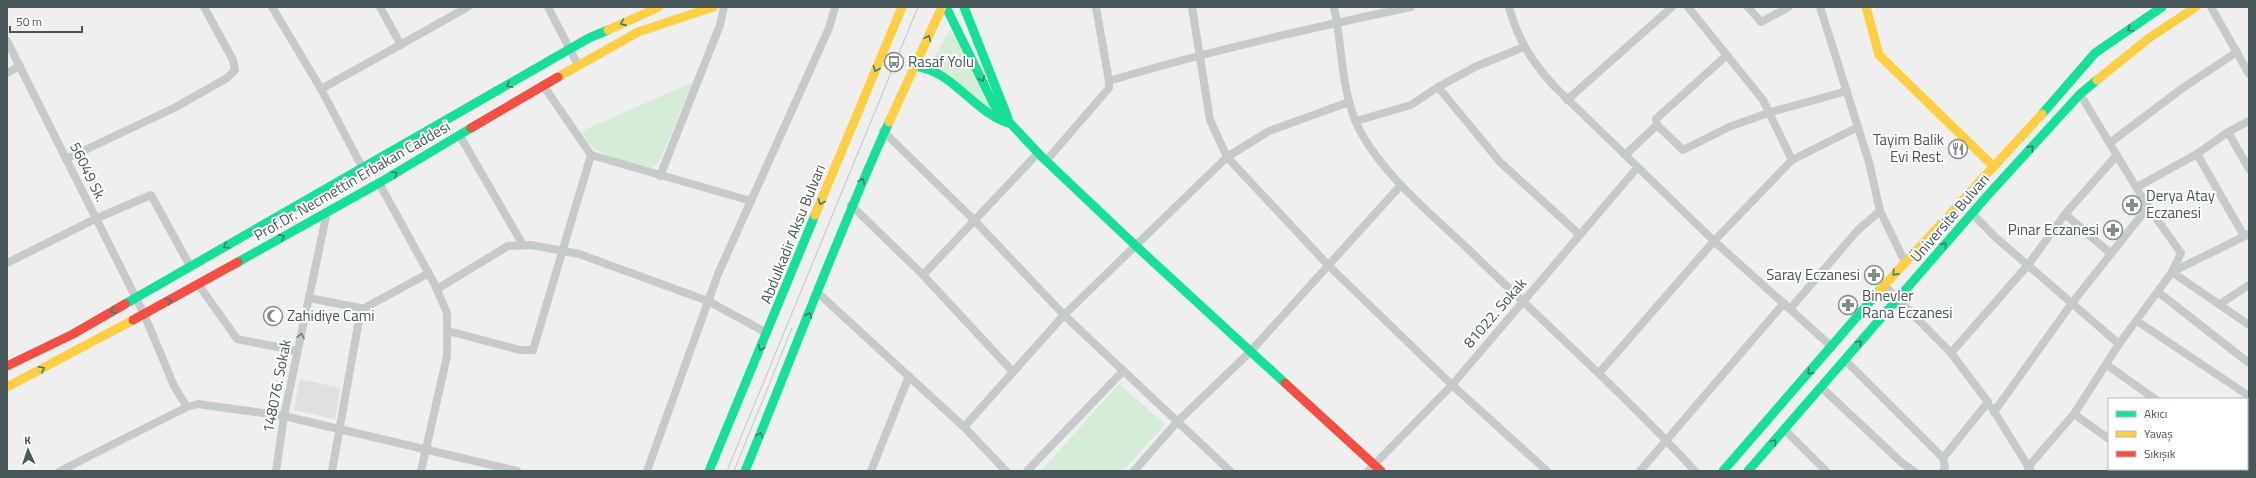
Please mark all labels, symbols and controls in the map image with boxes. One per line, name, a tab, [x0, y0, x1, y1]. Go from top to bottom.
scale bar	[10, 8, 82, 34]
text: 50 m	[16, 12, 42, 31]
one-way arrow	[620, 18, 628, 26]
one-way arrow	[2127, 24, 2134, 31]
one-way arrow	[924, 34, 932, 41]
place label: Rasaf Yolu	[908, 50, 974, 73]
bus stop icon: Rasaf Yolu	[883, 51, 905, 73]
one-way arrow	[873, 65, 881, 72]
one-way arrow	[977, 75, 985, 83]
one-way arrow	[506, 80, 513, 87]
street label: Prof.Dr. Necmettin Erbakan Caddesi	[249, 115, 454, 246]
place label: Tayim Balik Evi Rest.	[1873, 128, 1944, 168]
street label: 56049 Sk.	[64, 138, 113, 206]
restaurant icon: Tayim Balik Evi Rest.	[1947, 138, 1969, 160]
one-way arrow	[2026, 145, 2033, 153]
street label: Abdulkadir Aksu Bulvarı	[754, 161, 831, 307]
street label: Üniversite Bulvarı	[1905, 168, 1995, 267]
one-way arrow	[391, 171, 398, 178]
one-way arrow	[857, 177, 865, 184]
place label: Derya Atay Eczanesi	[2146, 184, 2215, 224]
pharmacy icon: Derya Atay Eczanesi	[2121, 194, 2143, 216]
one-way arrow	[818, 198, 826, 205]
place label: Pınar Eczanesi	[2008, 218, 2099, 241]
pharmacy icon: Pınar Eczanesi	[2102, 219, 2124, 241]
one-way arrow	[278, 235, 285, 242]
one-way arrow	[223, 241, 230, 248]
one-way arrow	[1940, 242, 1947, 250]
place label: Saray Eczanesi	[1766, 263, 1860, 286]
pharmacy icon: Saray Eczanesi	[1863, 264, 1885, 286]
one-way arrow	[1892, 268, 1899, 276]
street label: 81022. Sokak	[1458, 273, 1532, 353]
place label: Binevler Rana Eczanesi	[1862, 284, 1953, 324]
pharmacy icon: Binevler Rana Eczanesi	[1837, 294, 1859, 316]
one-way arrow	[164, 298, 172, 305]
place label: Zahidiye Cami	[287, 304, 375, 327]
mosque icon: Zahidiye Cami	[262, 305, 284, 327]
one-way arrow	[110, 306, 117, 313]
one-way arrow	[804, 311, 812, 319]
one-way arrow	[296, 333, 304, 339]
street label: 148076. Sokak	[256, 337, 297, 435]
one-way arrow	[1855, 341, 1862, 348]
one-way arrow	[757, 344, 765, 351]
one-way arrow	[38, 366, 45, 374]
one-way arrow	[1807, 367, 1815, 375]
legend	[2108, 398, 2248, 470]
text: Akıcı	[2144, 404, 2167, 423]
text: Yavaş	[2144, 424, 2173, 443]
north arrow	[8, 430, 48, 470]
one-way arrow	[755, 431, 763, 438]
text: K	[24, 432, 32, 448]
one-way arrow	[1769, 439, 1776, 446]
text: Sıkışık	[2144, 444, 2176, 463]

